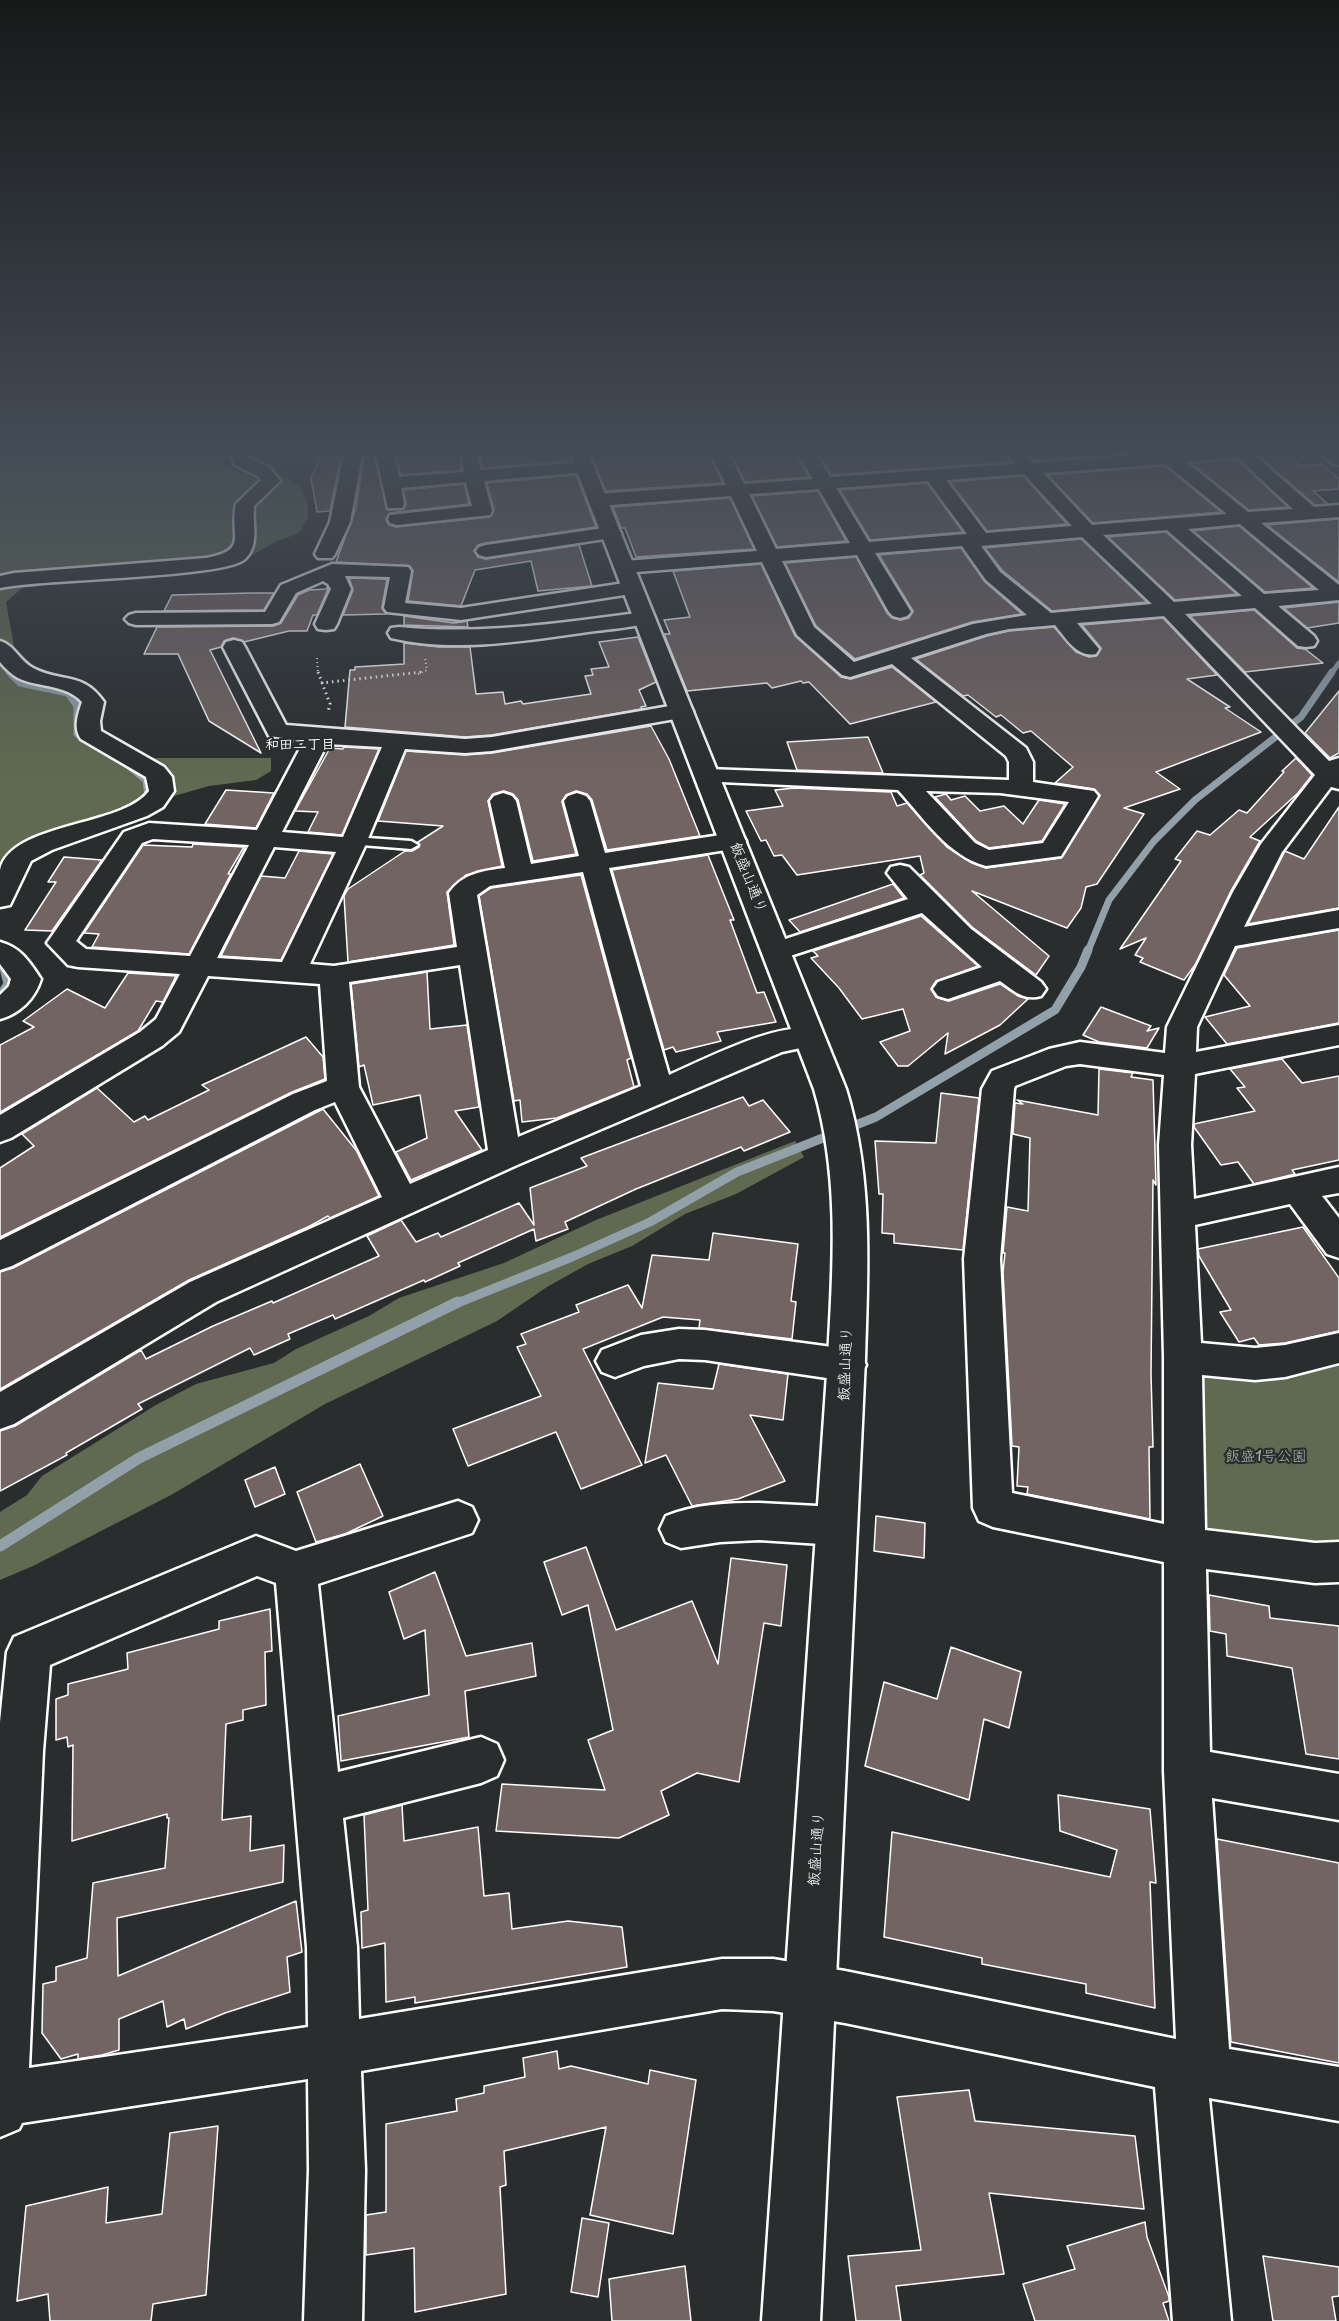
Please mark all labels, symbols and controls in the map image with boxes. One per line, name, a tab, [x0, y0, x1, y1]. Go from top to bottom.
district label: 和田二丁目	[265, 737, 335, 753]
street label: 飯盛山通り	[726, 840, 770, 916]
street label: 飯盛山通り	[836, 1326, 856, 1402]
park label: 飯盛1号公園	[1225, 1448, 1307, 1466]
street label: 飯盛山通り	[805, 1811, 829, 1887]

